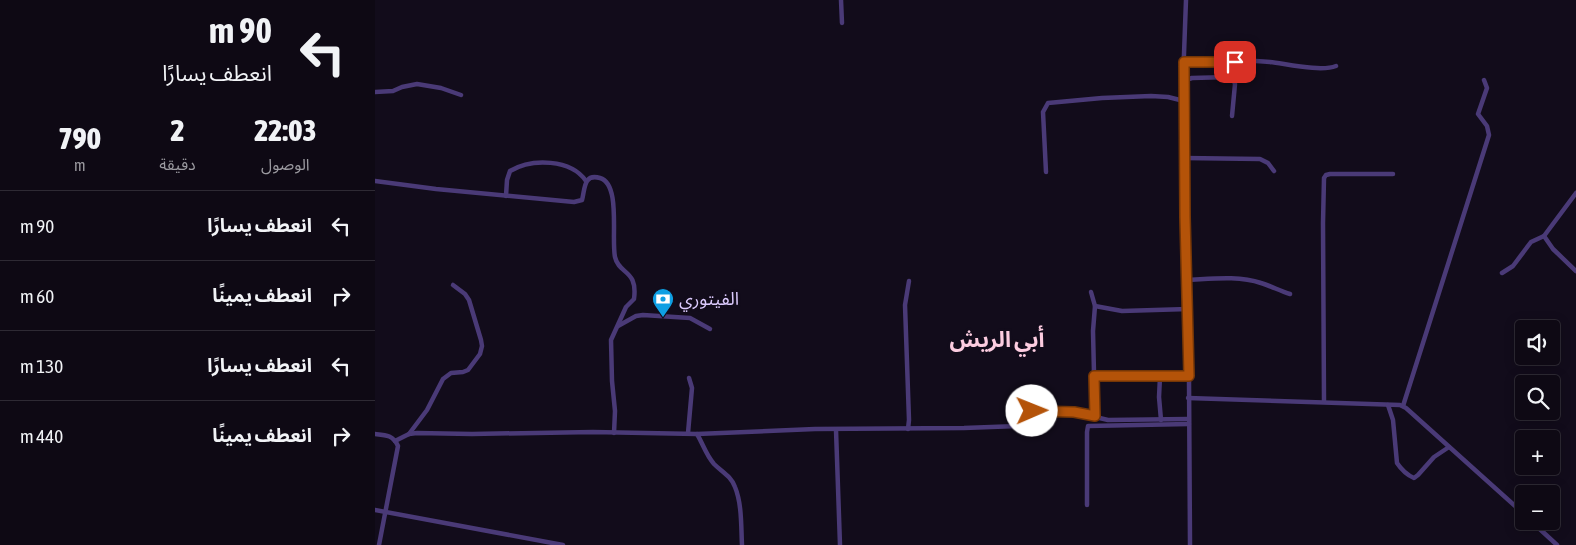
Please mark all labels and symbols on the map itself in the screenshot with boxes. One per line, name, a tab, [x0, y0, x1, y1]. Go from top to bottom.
pin	[1214, 41, 1256, 83]
bank icon: الفيتوري	[651, 287, 675, 318]
place label: الفيتوري	[679, 288, 739, 312]
district label: أبي الريش	[950, 325, 1044, 357]
position arrow	[1005, 384, 1057, 436]

